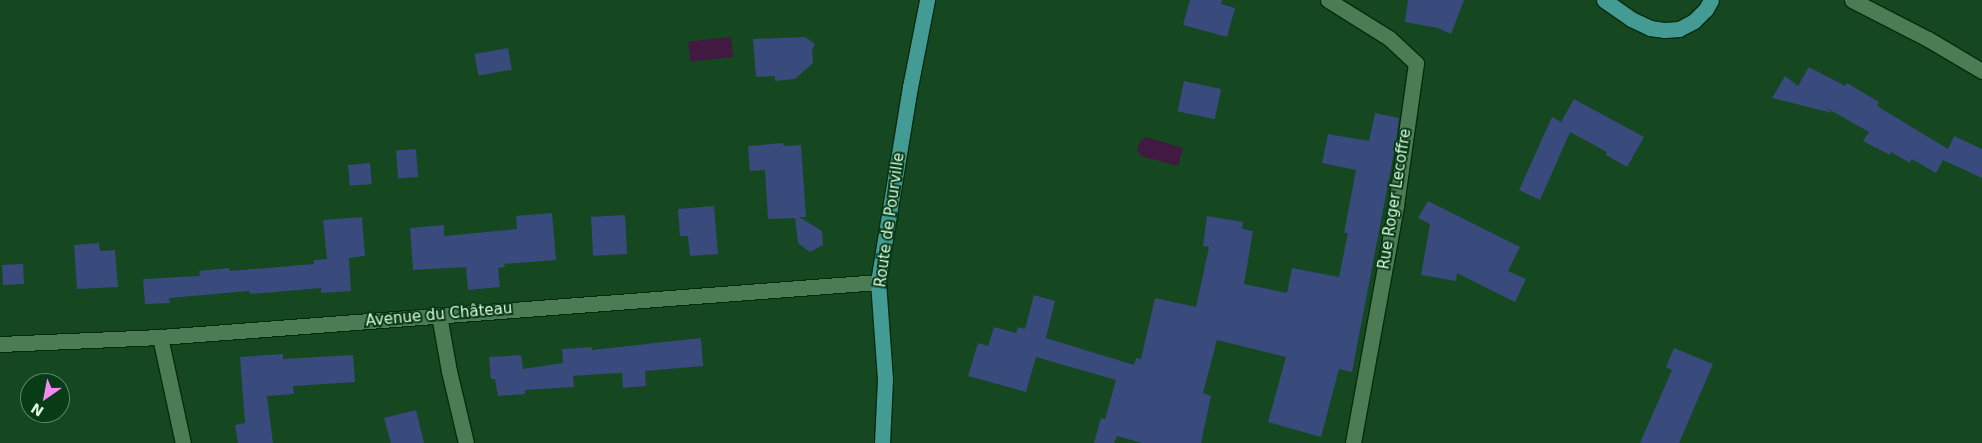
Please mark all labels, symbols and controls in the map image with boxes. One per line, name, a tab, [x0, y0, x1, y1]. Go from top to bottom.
street label: Rue Roger Lecoffre	[1375, 127, 1415, 271]
street label: Route de Pourville	[872, 152, 908, 288]
street label: Avenue du Château	[365, 300, 513, 330]
north arrow	[20, 373, 70, 423]
text: N	[28, 400, 47, 420]

